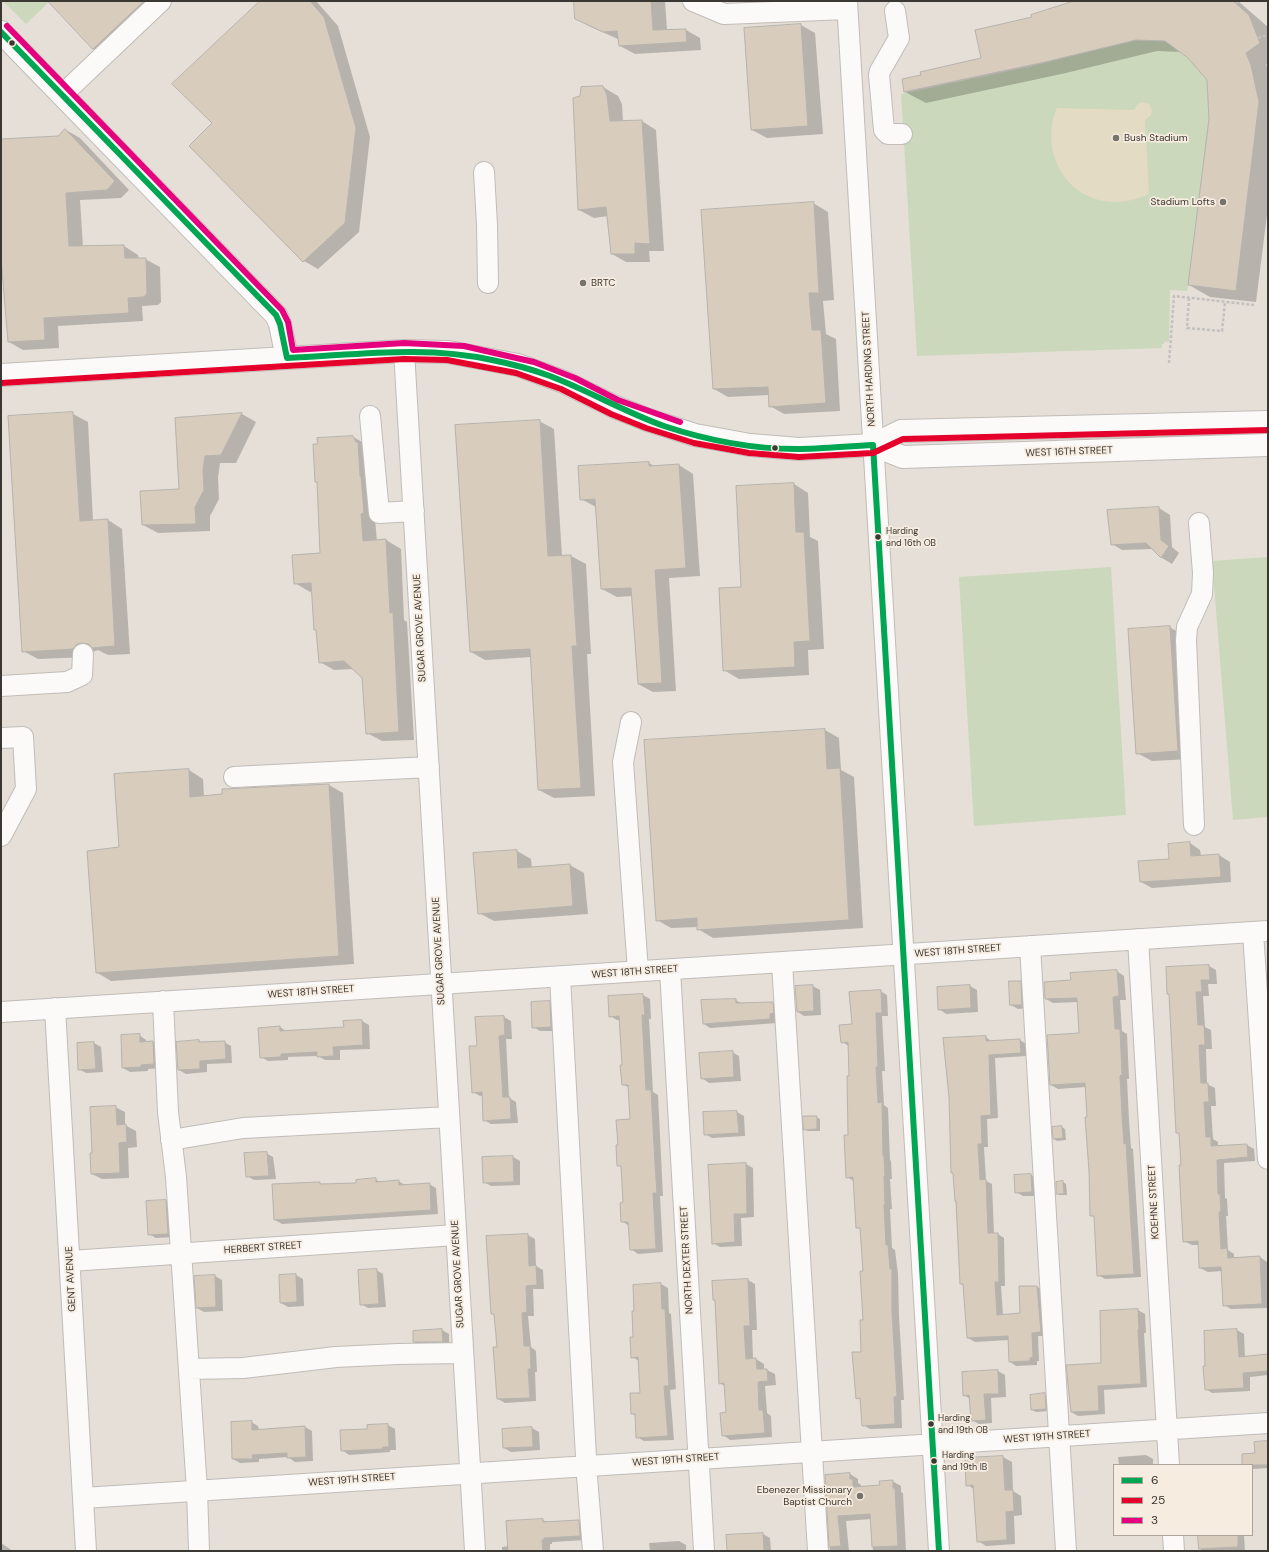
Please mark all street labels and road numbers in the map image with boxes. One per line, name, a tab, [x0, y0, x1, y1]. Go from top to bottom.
street label: NORTH HARDING STREET	[860, 311, 878, 427]
street label: WEST 16TH STREET	[1025, 444, 1113, 460]
street label: SUGAR GROVE AVENUE	[411, 574, 429, 682]
street label: SUGAR GROVE AVENUE	[430, 897, 448, 1005]
street label: WEST 18TH STREET	[914, 942, 1002, 960]
street label: WEST 18TH STREET	[591, 963, 679, 981]
street label: WEST 18TH STREET	[267, 983, 355, 1001]
street label: KOEHNE STREET	[1146, 1164, 1162, 1240]
street label: NORTH DEXTER STREET	[678, 1206, 696, 1314]
street label: SUGAR GROVE AVENUE	[449, 1220, 467, 1328]
street label: HERBERT STREET	[223, 1239, 303, 1257]
street label: GENT AVENUE	[63, 1246, 79, 1312]
street label: WEST 19TH STREET	[1003, 1428, 1091, 1446]
street label: WEST 19TH STREET	[632, 1451, 720, 1469]
street label: WEST 19TH STREET	[308, 1471, 396, 1489]

